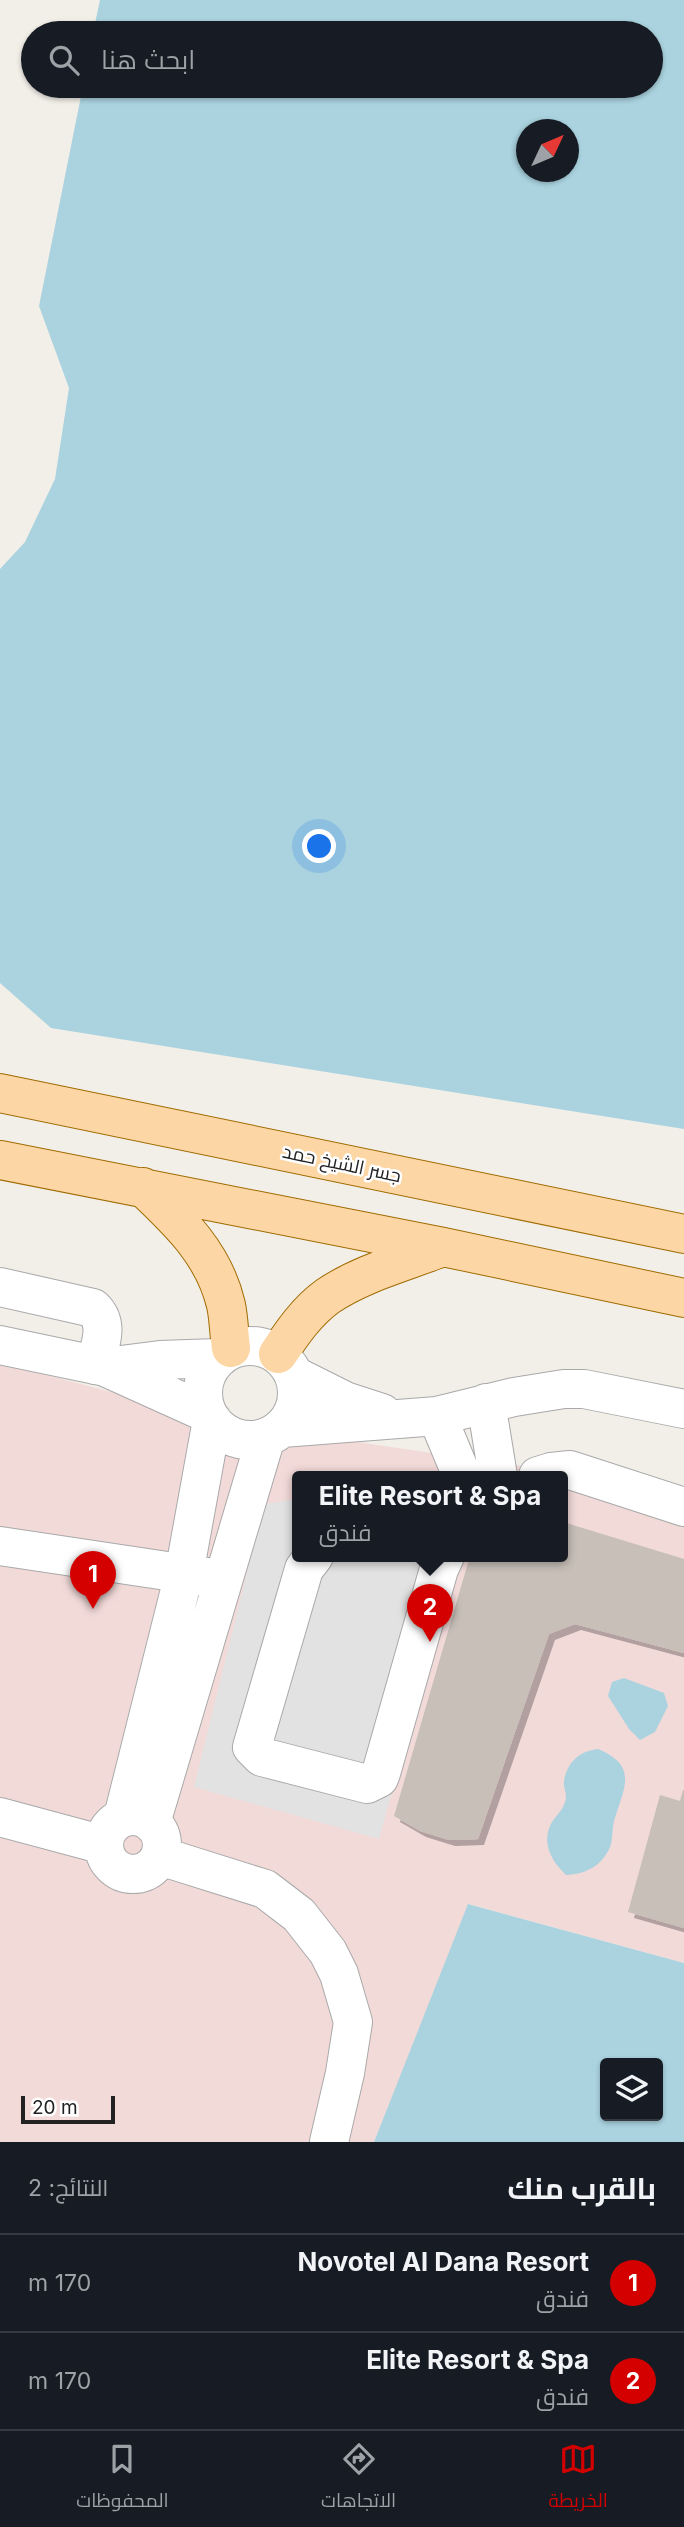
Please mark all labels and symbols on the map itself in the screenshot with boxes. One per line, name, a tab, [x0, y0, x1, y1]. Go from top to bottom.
north arrow	[516, 119, 579, 182]
your location	[302, 829, 336, 863]
street label: جسر الشيخ حمد	[280, 1140, 403, 1189]
pin: 1	[70, 1551, 116, 1609]
pin: 2	[407, 1584, 453, 1642]
scale bar	[21, 2093, 116, 2125]

